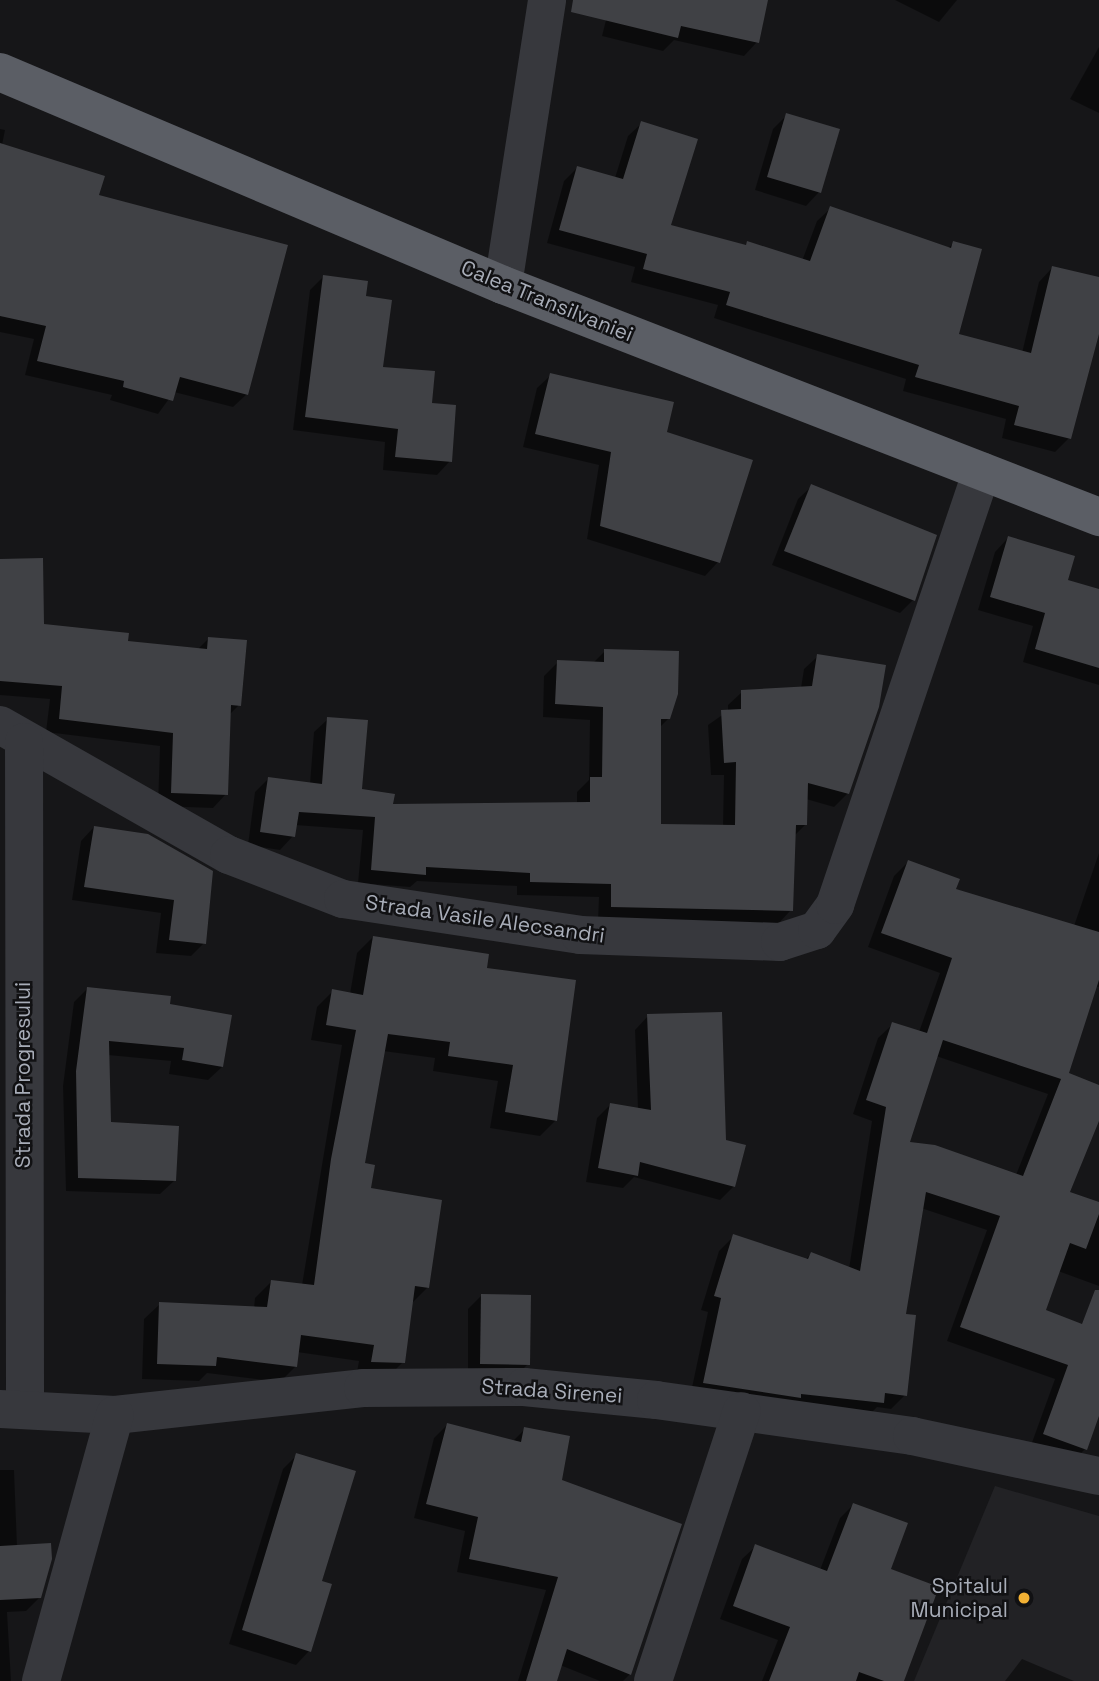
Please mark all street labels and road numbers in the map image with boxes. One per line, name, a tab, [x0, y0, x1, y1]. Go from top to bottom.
street label: Calea Transilvaniei	[457, 255, 637, 347]
street label: Strada Vasile Alecsandri	[363, 890, 607, 948]
street label: Strada Progresului	[10, 982, 36, 1168]
street label: Strada Sirenei	[481, 1374, 623, 1408]

